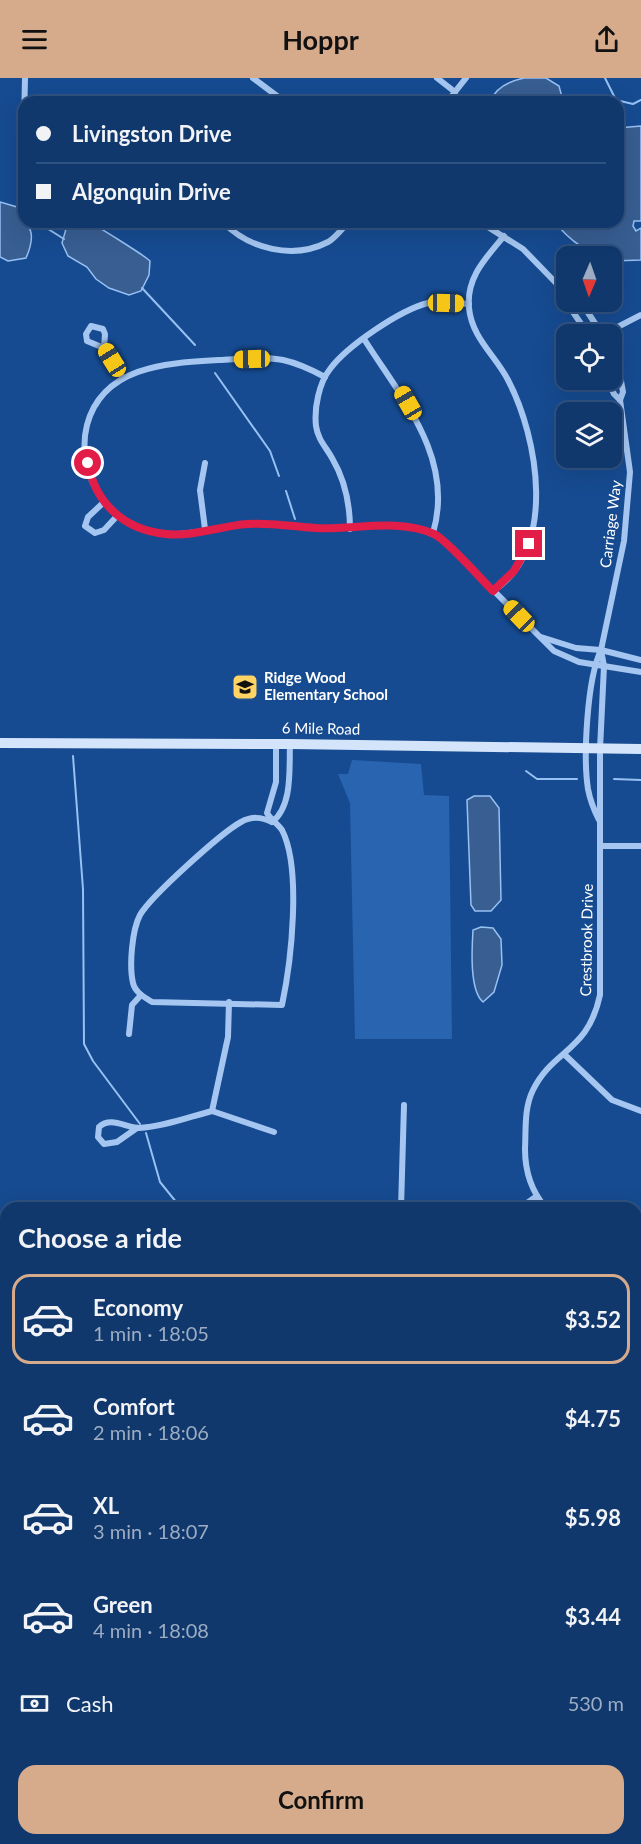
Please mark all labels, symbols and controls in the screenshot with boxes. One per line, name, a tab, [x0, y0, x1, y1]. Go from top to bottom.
icon: menu	[18, 23, 51, 56]
text: Hoppr	[282, 23, 359, 56]
icon: share	[590, 23, 623, 56]
text: Livingston Drive	[72, 120, 232, 147]
text: Algonquin Drive	[72, 178, 231, 205]
north arrow	[556, 246, 622, 312]
map controls	[556, 246, 622, 468]
car	[428, 294, 464, 312]
button: locate	[556, 324, 622, 390]
car	[95, 340, 129, 380]
car	[234, 350, 270, 368]
car	[391, 383, 425, 423]
button: layers	[556, 402, 622, 468]
route start	[74, 449, 101, 476]
street label: Carriage Way	[596, 479, 624, 569]
route end	[515, 530, 542, 557]
car	[500, 597, 538, 635]
place label: Ridge Wood Elementary School	[264, 668, 388, 703]
school or university icon: Ridge Wood Elementary School	[230, 672, 260, 702]
street label: 6 Mile Road	[282, 718, 360, 738]
street label: Crestbrook Drive	[576, 883, 596, 996]
text: Choose a ride	[18, 1221, 182, 1254]
icon: car	[21, 1292, 75, 1346]
text: Economy	[93, 1294, 183, 1321]
text: $3.52	[565, 1306, 621, 1333]
text: 1 min · 18:05	[93, 1321, 209, 1345]
icon: car	[21, 1391, 75, 1445]
text: Comfort	[93, 1393, 175, 1420]
text: $4.75	[565, 1405, 621, 1432]
text: 2 min · 18:06	[93, 1420, 209, 1444]
icon: car	[21, 1490, 75, 1544]
text: XL	[93, 1492, 119, 1519]
text: $5.98	[565, 1504, 621, 1531]
text: 3 min · 18:07	[93, 1519, 209, 1543]
icon: car	[21, 1589, 75, 1643]
text: Green	[93, 1591, 153, 1618]
text: $3.44	[565, 1603, 621, 1630]
text: 4 min · 18:08	[93, 1618, 209, 1642]
icon: cash	[18, 1687, 51, 1720]
text: Cash	[66, 1690, 113, 1717]
text: 530 m	[568, 1691, 624, 1715]
button: Confirm	[18, 1765, 624, 1834]

